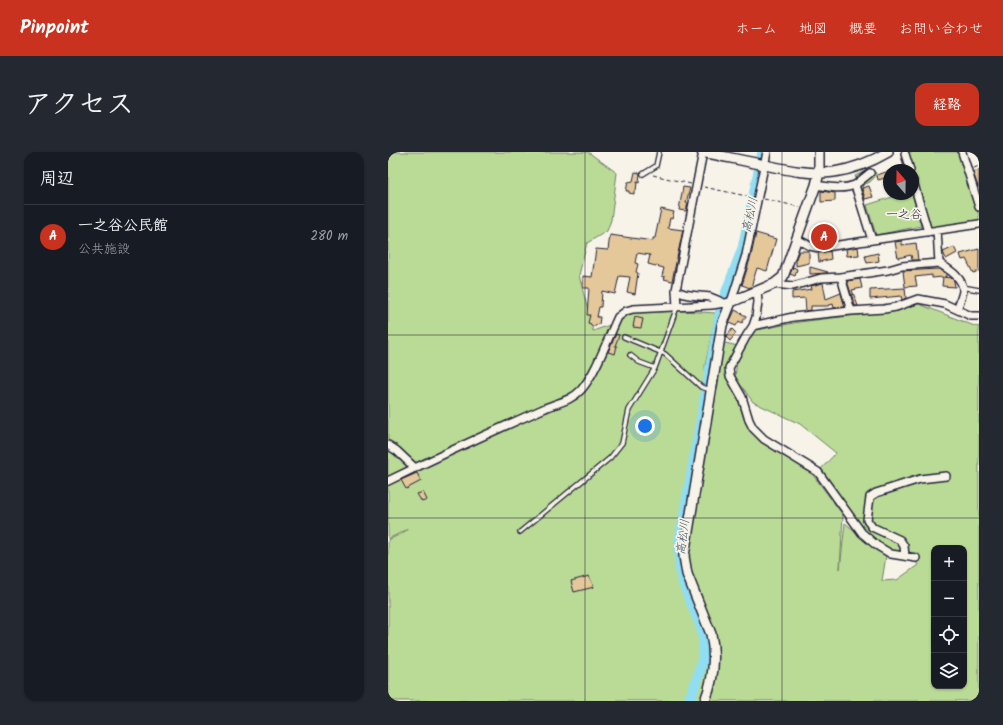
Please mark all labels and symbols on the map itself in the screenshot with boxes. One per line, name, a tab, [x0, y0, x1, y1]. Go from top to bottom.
north arrow	[883, 164, 919, 200]
water label: 高松川	[737, 195, 763, 235]
district label: 一之谷	[886, 205, 922, 224]
pin: A	[811, 222, 837, 252]
your location	[635, 416, 655, 436]
water label: 高松川	[671, 518, 695, 556]

